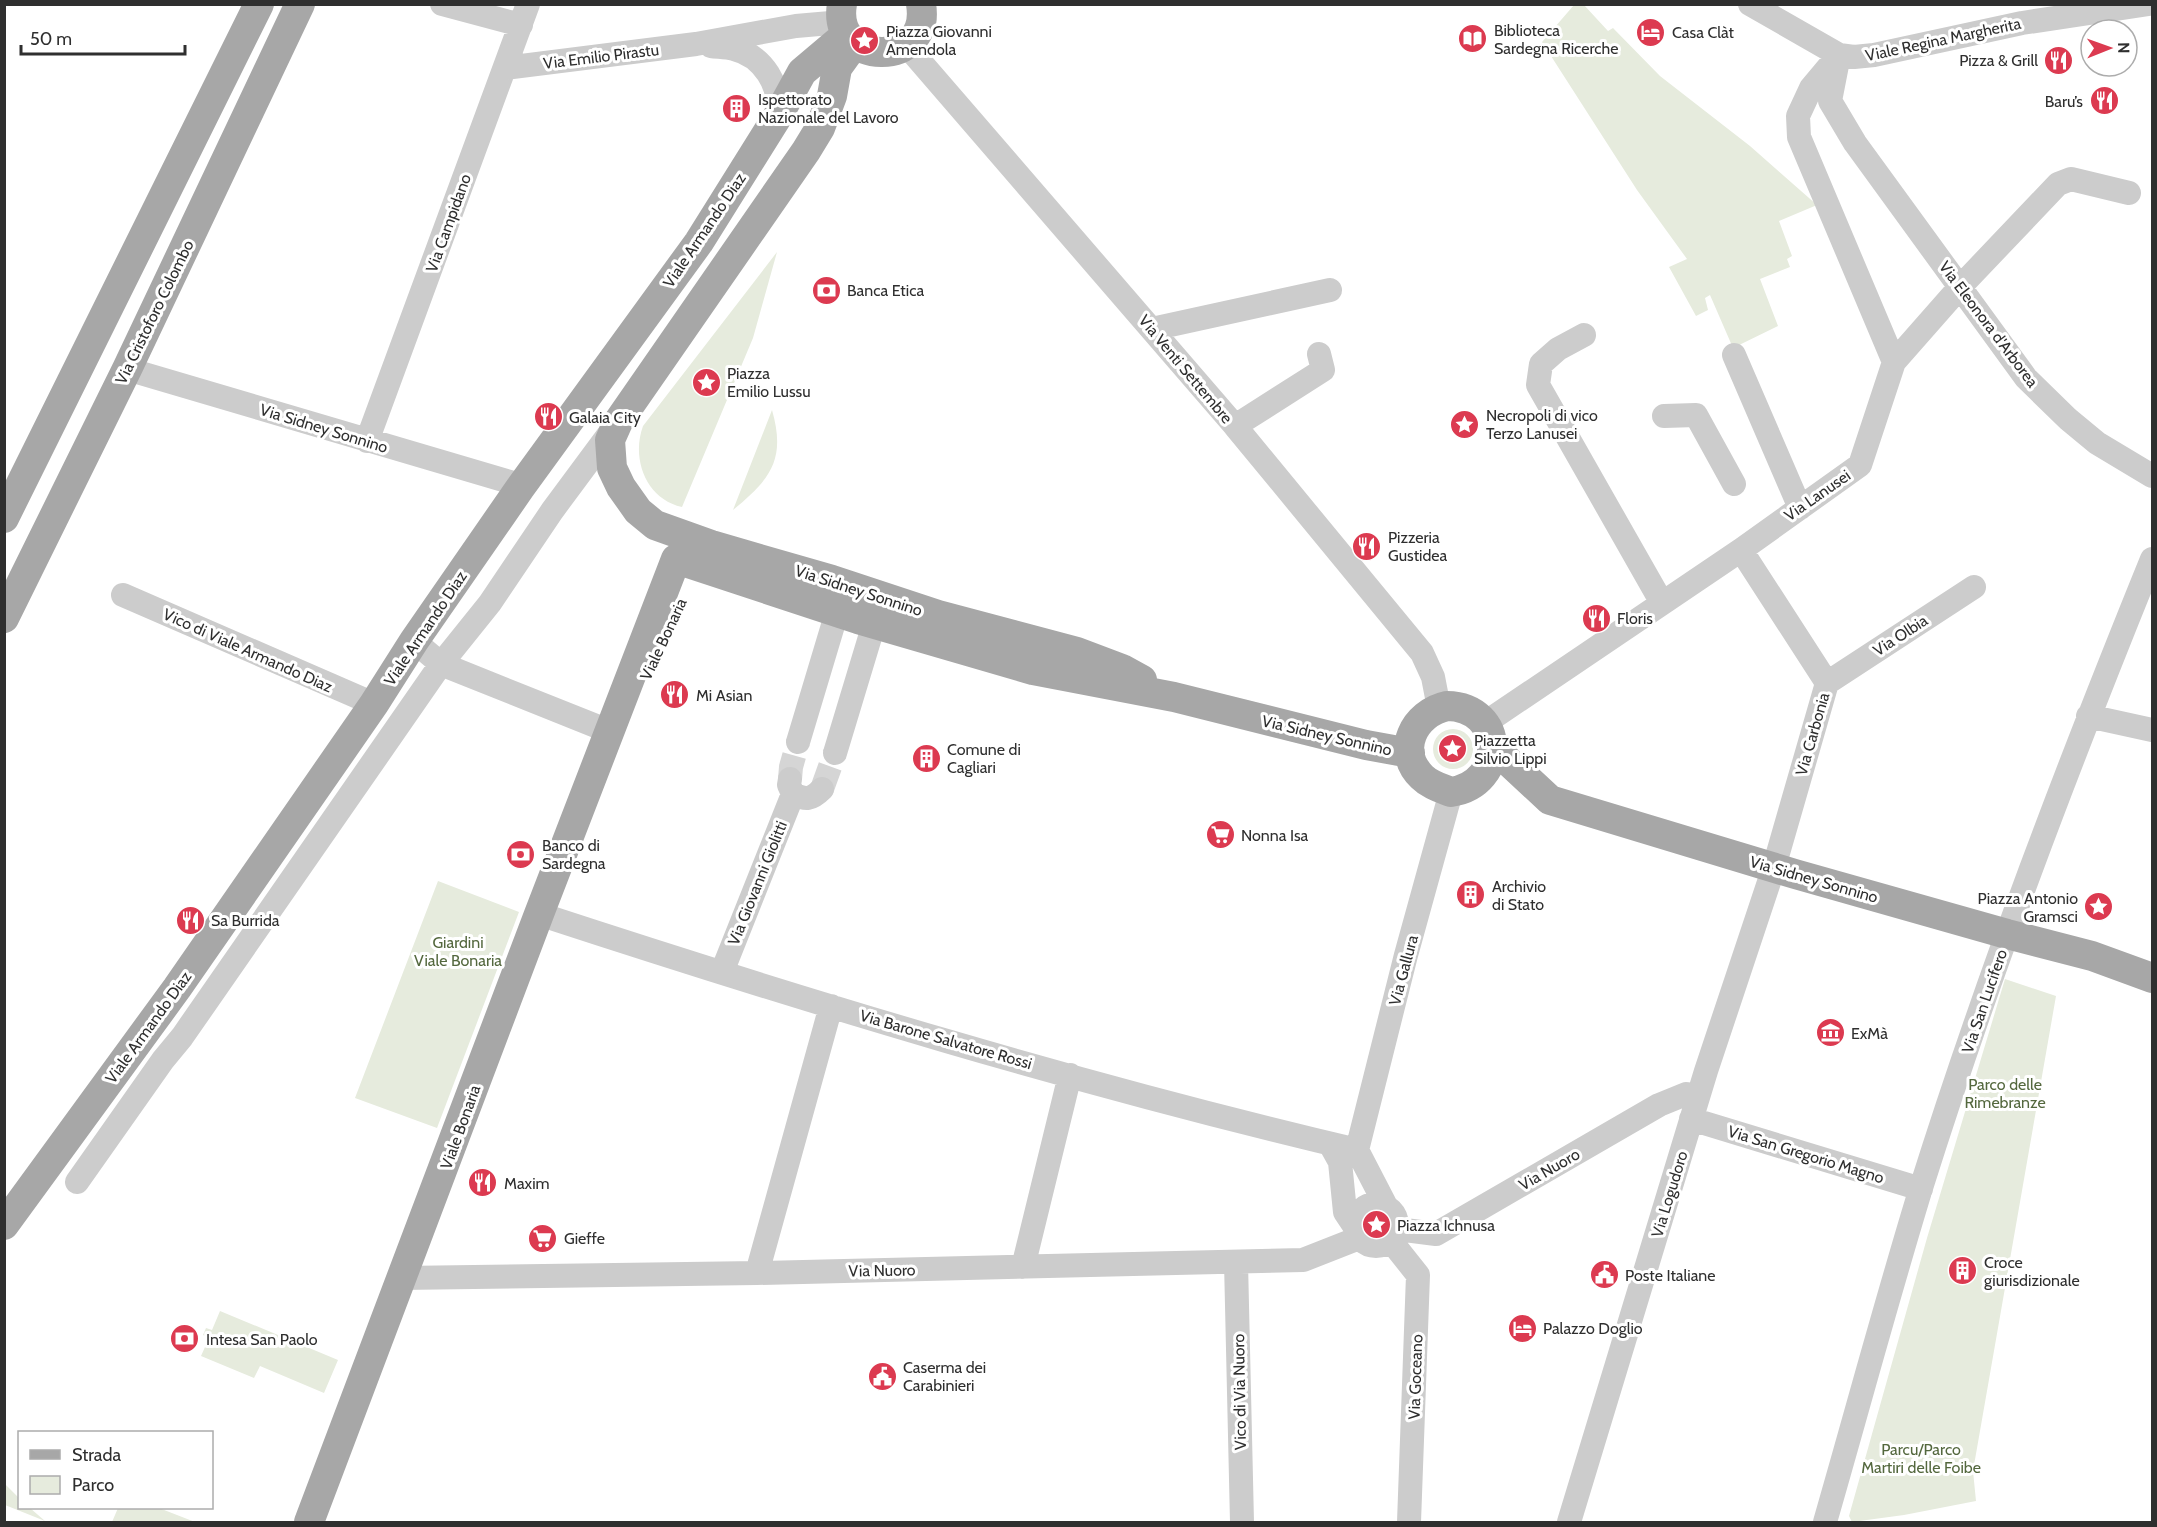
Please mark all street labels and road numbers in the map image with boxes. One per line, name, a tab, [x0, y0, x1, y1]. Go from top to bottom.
street label: Viale Regina Margherita	[1864, 14, 2023, 65]
street label: Via Emilio Pirastu	[542, 40, 660, 73]
street label: Viale Armando Diaz	[659, 169, 750, 291]
street label: Via Campidano	[422, 171, 475, 275]
street label: Via Cristoforo Colombo	[111, 237, 198, 387]
street label: Via Eleonora d'Arborea	[1935, 258, 2042, 391]
street label: Via Venti Settembre	[1135, 311, 1237, 427]
street label: Via Sidney Sonnino	[258, 400, 390, 457]
street label: Via Lanusei	[1781, 466, 1854, 525]
street label: Via Sidney Sonnino	[793, 561, 925, 620]
street label: Viale Armando Diaz	[380, 567, 471, 689]
street label: Viale Bonaria	[636, 595, 691, 683]
street label: Vico di Viale Armando Diaz	[160, 605, 336, 697]
street label: Via Olbia	[1869, 611, 1931, 660]
street label: Via Carbonia	[1792, 690, 1833, 778]
street label: Via Sidney Sonnino	[1260, 711, 1394, 760]
street label: Via Giovanni Giolitti	[724, 818, 791, 948]
street label: Via Sidney Sonnino	[1748, 852, 1880, 907]
street label: Via Gallura	[1385, 933, 1422, 1007]
street label: Via San Lucifero	[1958, 947, 2011, 1056]
street label: Viale Armando Diaz	[101, 967, 196, 1087]
street label: Via Barone Salvatore Rossi	[858, 1006, 1034, 1073]
street label: Viale Bonaria	[436, 1082, 485, 1172]
street label: Via San Gregorio Magno	[1725, 1122, 1886, 1187]
street label: Via Nuoro	[1515, 1144, 1583, 1194]
street label: Via Logudoro	[1647, 1148, 1692, 1240]
street label: Via Nuoro	[848, 1260, 916, 1281]
street label: Vico di Via Nuoro	[1229, 1333, 1250, 1450]
street label: Via Goceano	[1405, 1334, 1426, 1420]

